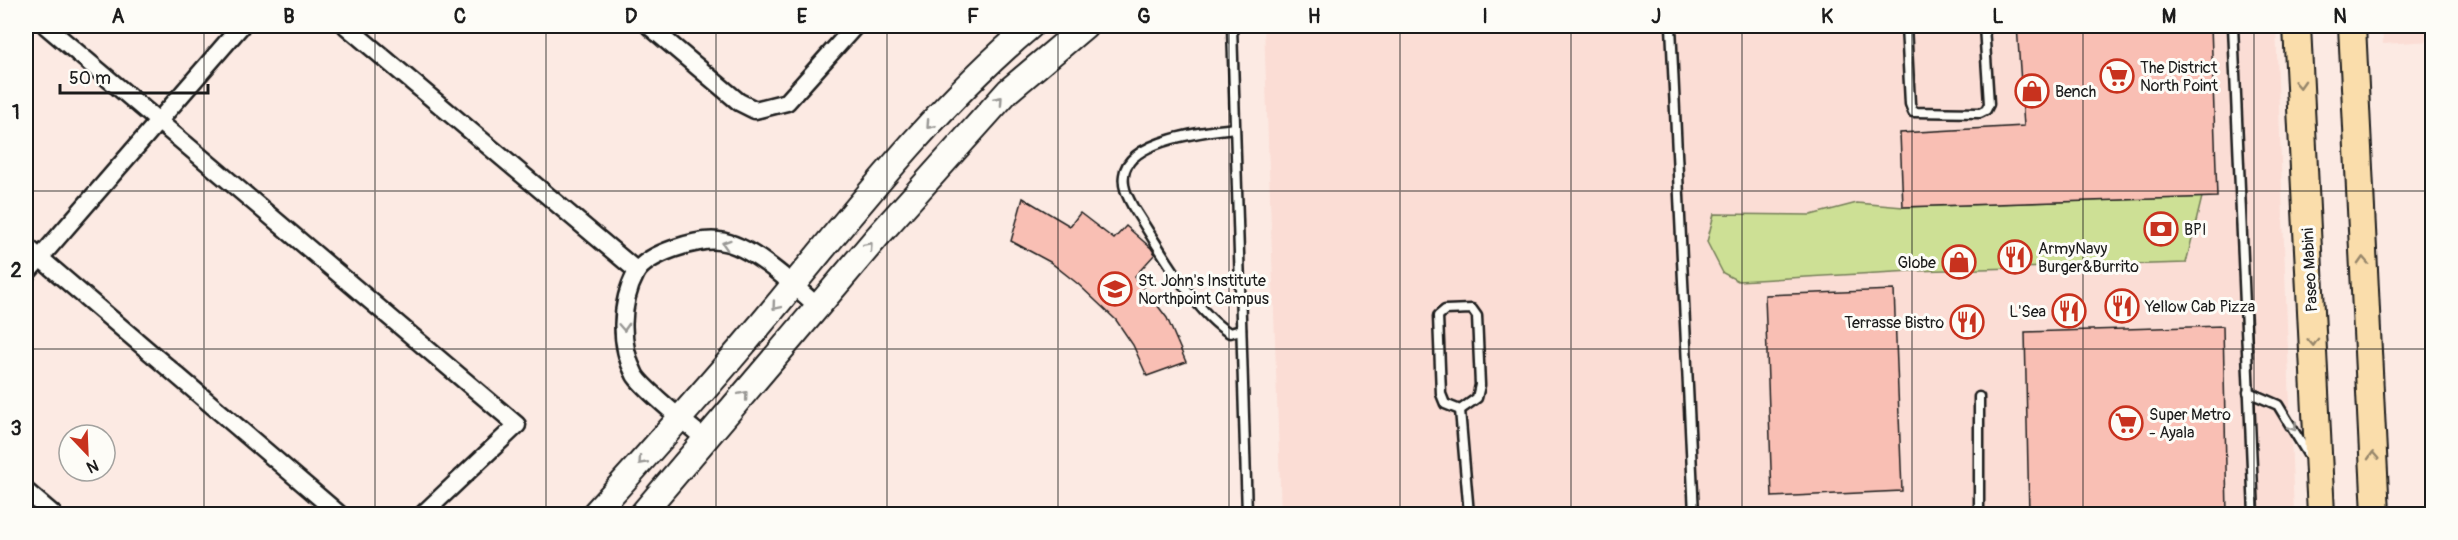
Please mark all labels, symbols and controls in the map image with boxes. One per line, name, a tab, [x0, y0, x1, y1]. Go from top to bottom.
text: A	[112, 4, 125, 29]
text: B	[283, 4, 295, 29]
text: C	[454, 4, 466, 29]
text: D	[625, 4, 638, 29]
text: E	[797, 4, 808, 29]
text: F	[967, 4, 979, 29]
text: G	[1137, 4, 1151, 29]
text: H	[1308, 4, 1321, 29]
text: I	[1482, 4, 1488, 29]
text: J	[1651, 4, 1661, 29]
text: K	[1821, 4, 1833, 29]
text: L	[1992, 4, 2004, 29]
text: M	[2162, 4, 2176, 29]
text: N	[2333, 4, 2347, 29]
scale bar	[60, 57, 208, 95]
supermarket icon: The District North Point	[2099, 58, 2135, 94]
place label: The District North Point	[2140, 58, 2219, 96]
text: 50 m	[69, 67, 111, 90]
shop icon: Bench	[2014, 73, 2050, 109]
one-way arrow	[2294, 79, 2307, 88]
place label: Bench	[2055, 82, 2096, 102]
one-way arrow	[992, 97, 1003, 107]
text: 1	[12, 100, 20, 125]
one-way arrow	[926, 119, 937, 129]
bank icon: BPI	[2143, 211, 2179, 247]
place label: BPI	[2184, 220, 2206, 240]
street label: Paseo Mabini	[2298, 227, 2322, 312]
one-way arrow	[721, 239, 732, 252]
restaurant icon: ArmyNavy Burger&Burrito	[1997, 239, 2033, 275]
place label: ArmyNavy Burger&Burrito	[2038, 239, 2139, 277]
one-way arrow	[862, 242, 873, 253]
shop icon: Globe	[1941, 244, 1977, 280]
place label: Globe	[1897, 253, 1936, 273]
one-way arrow	[2357, 257, 2370, 266]
text: 2	[10, 258, 22, 283]
school or university icon: St. John's Institute Northpoint Campus	[1097, 271, 1133, 307]
place label: St. John's Institute Northpoint Campus	[1138, 271, 1269, 309]
restaurant icon: Yellow Cab Pizza	[2104, 288, 2140, 324]
restaurant icon: L'Sea	[2051, 293, 2087, 329]
place label: Yellow Cab Pizza	[2144, 297, 2255, 317]
one-way arrow	[772, 299, 783, 310]
place label: L'Sea	[2009, 302, 2046, 322]
restaurant icon: Terrasse Bistro	[1949, 304, 1985, 340]
place label: Terrasse Bistro	[1844, 313, 1944, 333]
one-way arrow	[618, 323, 631, 332]
one-way arrow	[2306, 337, 2319, 346]
one-way arrow	[736, 391, 747, 402]
supermarket icon: Super Metro - Ayala	[2108, 405, 2144, 441]
place label: Super Metro - Ayala	[2149, 405, 2231, 443]
text: 3	[10, 416, 22, 441]
one-way arrow	[2285, 420, 2296, 431]
north arrow	[57, 423, 117, 483]
one-way arrow	[2366, 452, 2379, 461]
text: N	[83, 455, 101, 477]
one-way arrow	[638, 455, 649, 465]

